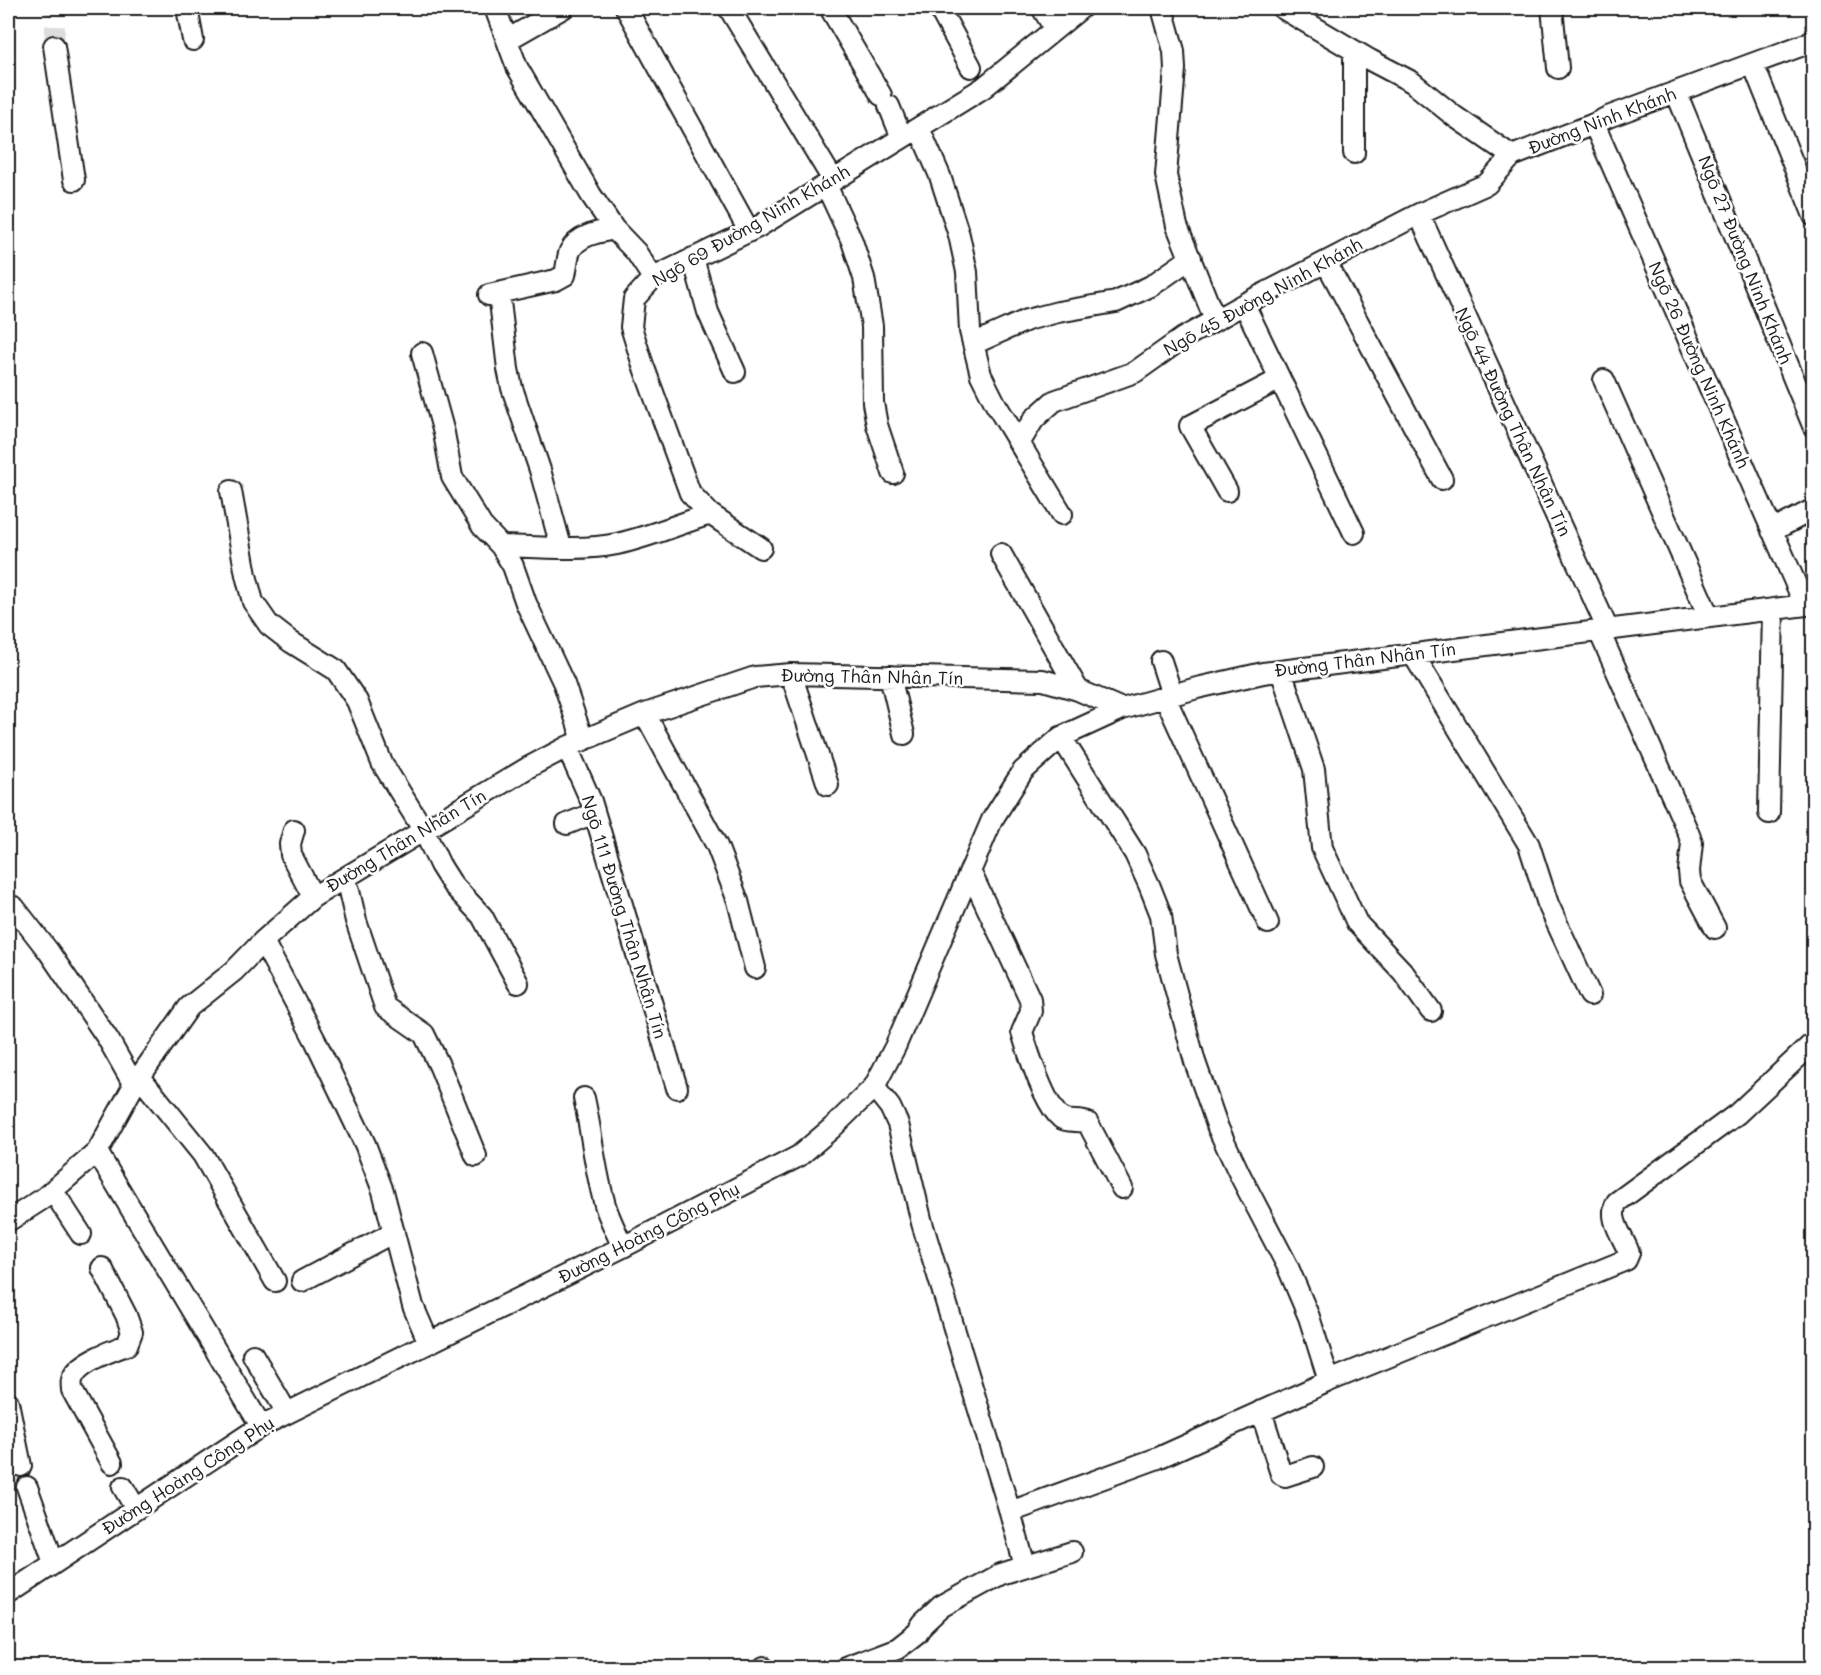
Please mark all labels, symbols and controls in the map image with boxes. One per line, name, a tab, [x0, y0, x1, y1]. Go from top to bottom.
street label: Đường Ninh Khánh	[1524, 81, 1679, 159]
street label: Ngõ 27 Đường Ninh Khánh	[1693, 152, 1799, 367]
street label: Ngõ 69 Đường Ninh Khánh	[647, 159, 854, 292]
street label: Ngõ 45 Đường Ninh Khánh	[1159, 231, 1366, 361]
street label: Ngõ 26 Đường Ninh Khánh	[1643, 258, 1756, 472]
street label: Ngõ 44 Đường Thân Nhân Tín	[1450, 303, 1578, 540]
street label: Đường Thân Nhân Tín	[1273, 636, 1457, 682]
street label: Đường Thân Nhân Tín	[780, 662, 964, 690]
street label: Đường Thân Nhân Tín	[321, 783, 490, 898]
street label: Ngõ 111 Đường Thân Nhân Tín	[577, 792, 673, 1041]
street label: Đường Hoàng Công Phụ	[553, 1176, 744, 1288]
street label: Đường Hoàng Công Phụ	[97, 1410, 278, 1540]

